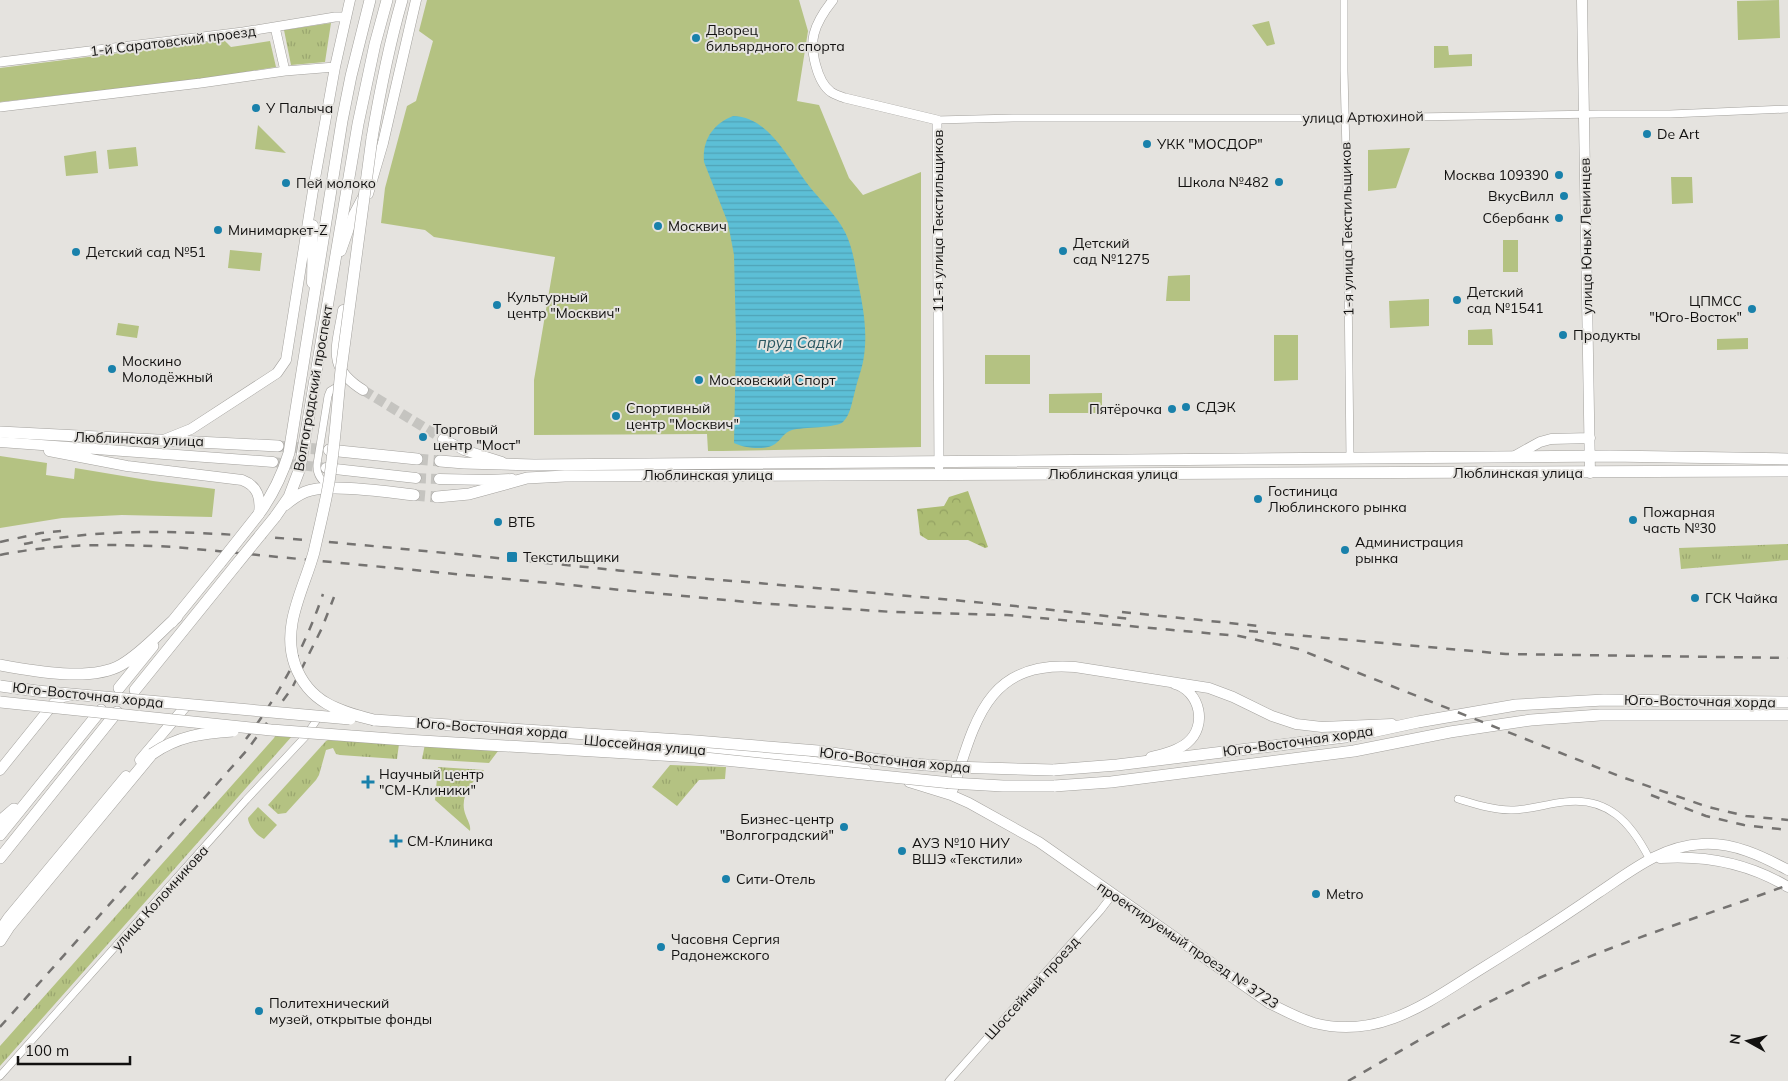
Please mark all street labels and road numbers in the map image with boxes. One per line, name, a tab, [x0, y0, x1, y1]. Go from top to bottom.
street label: 1-й Саратовский проезд	[89, 22, 258, 60]
street label: улица Артюхиной	[1302, 107, 1424, 127]
street label: 11-я улица Текстильщиков	[929, 130, 947, 312]
street label: 1-я улица Текстильщиков	[1336, 142, 1358, 316]
street label: улица Юных Ленинцев	[1576, 157, 1596, 314]
street label: Волгоградский проспект	[289, 303, 337, 473]
street label: Люблинская улица	[74, 428, 204, 450]
street label: Люблинская улица	[1453, 464, 1583, 482]
street label: Люблинская улица	[1048, 465, 1178, 483]
street label: Люблинская улица	[643, 466, 773, 484]
street label: Юго-Восточная хорда	[12, 678, 164, 712]
street label: Юго-Восточная хорда	[1624, 691, 1776, 711]
street label: Юго-Восточная хорда	[416, 714, 568, 742]
street label: Юго-Восточная хорда	[1222, 722, 1374, 760]
street label: Шоссейная улица	[583, 731, 707, 759]
street label: Юго-Восточная хорда	[819, 743, 971, 777]
street label: улица Коломникова	[108, 841, 212, 955]
street label: проектируемый проезд № 3723	[1094, 877, 1282, 1013]
street label: Шоссейный проезд	[981, 932, 1083, 1043]

